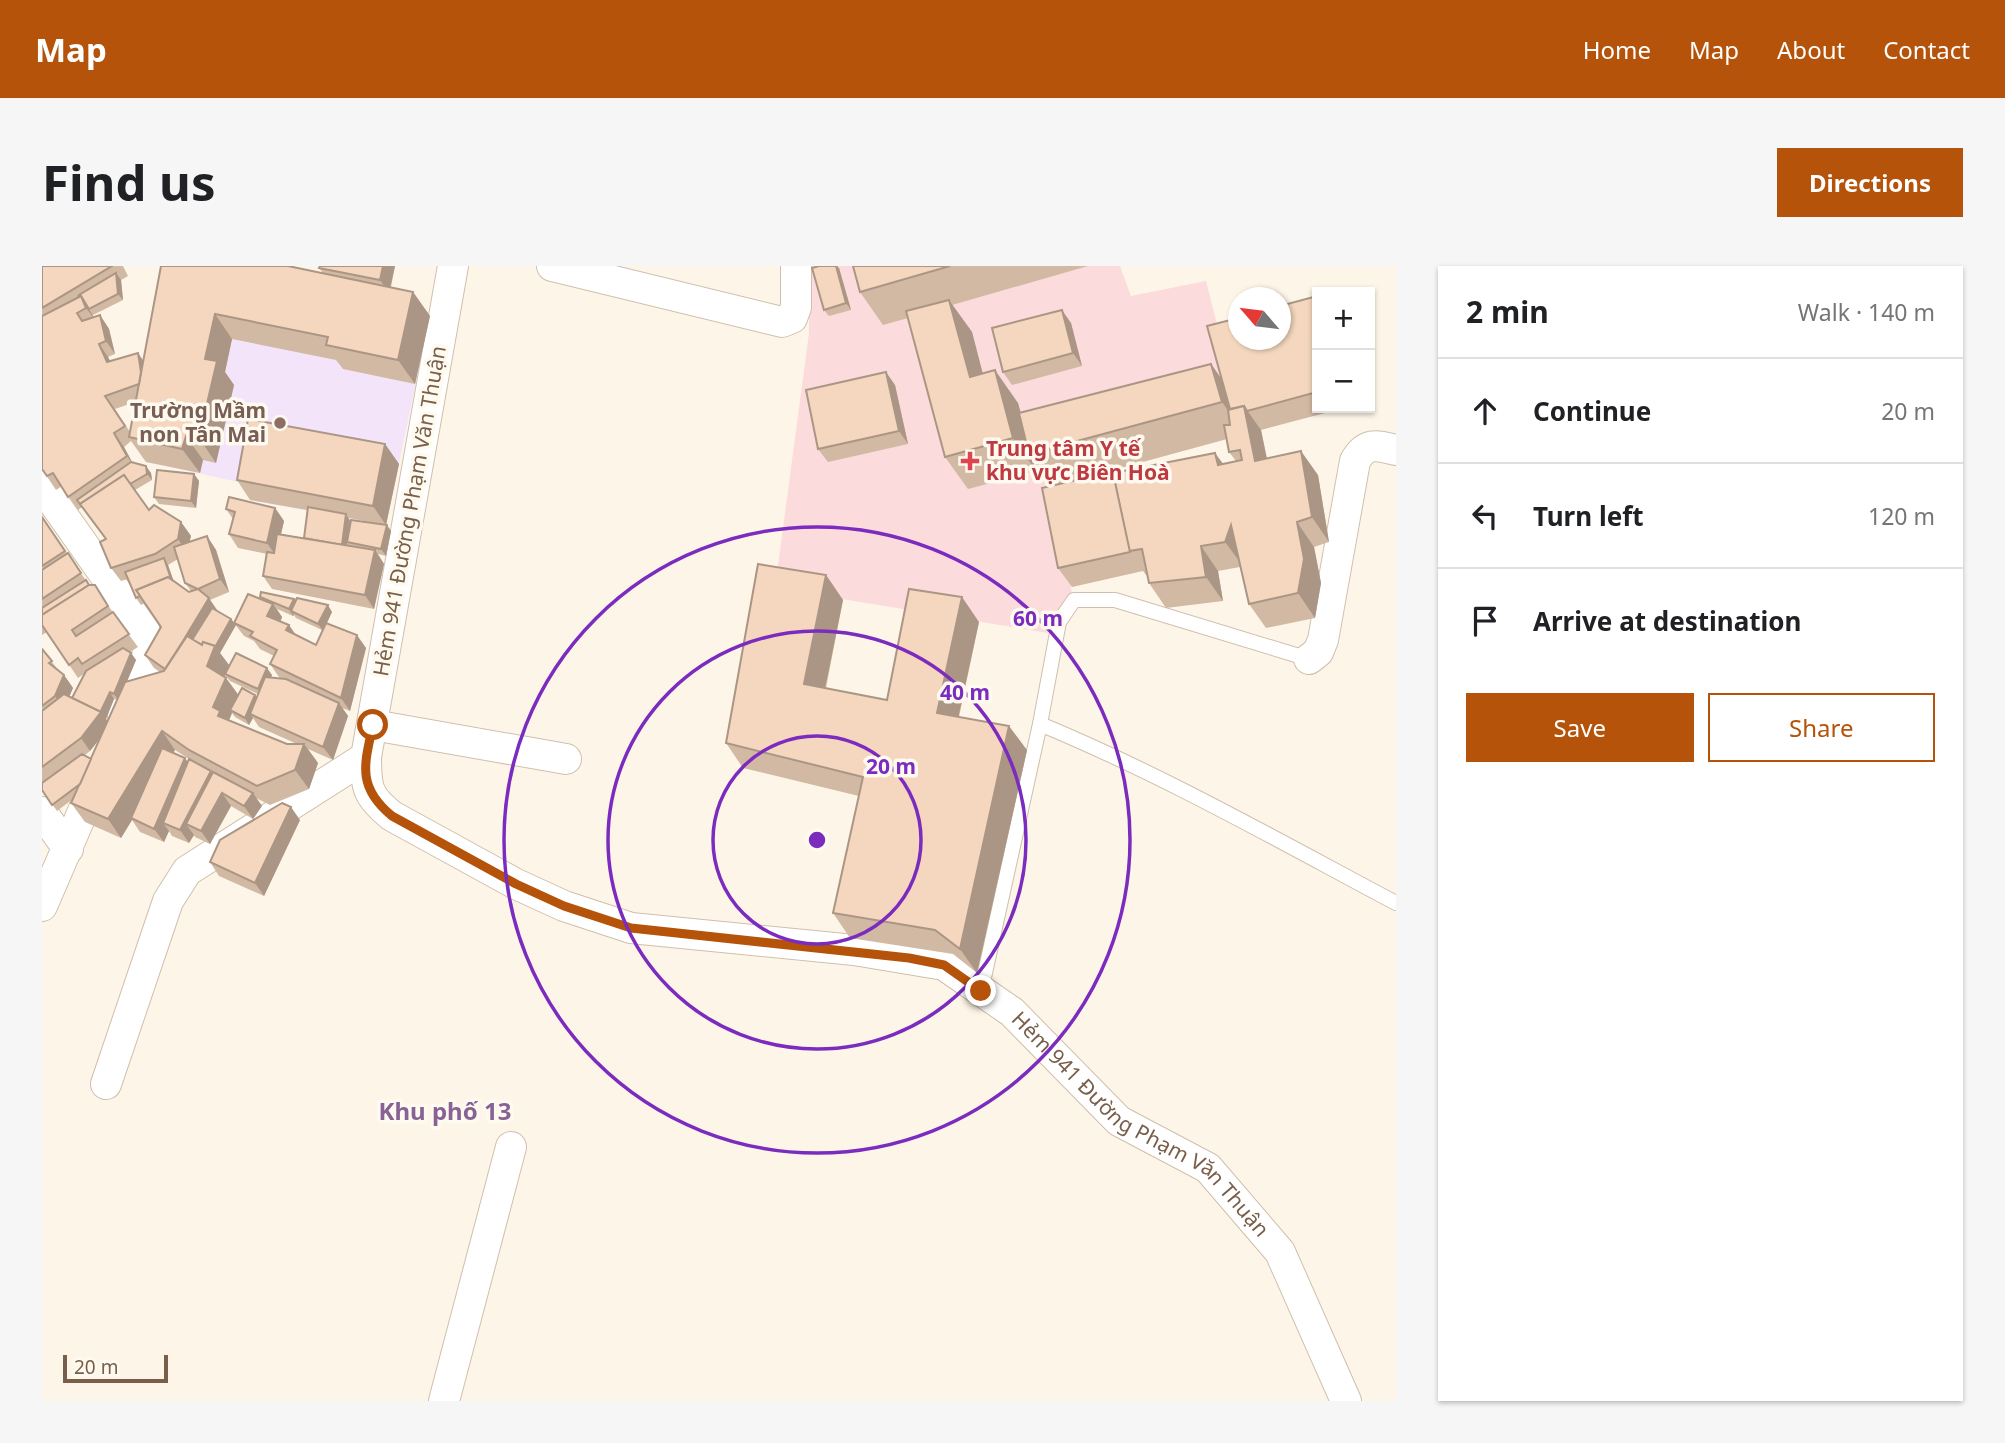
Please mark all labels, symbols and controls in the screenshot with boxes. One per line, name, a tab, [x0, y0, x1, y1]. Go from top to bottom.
text: Map	[35, 27, 107, 72]
text: Home	[1583, 33, 1651, 66]
text: Map	[1689, 33, 1739, 66]
text: About	[1777, 33, 1845, 66]
text: Contact	[1883, 33, 1970, 66]
button: Directions	[1777, 148, 1963, 217]
text: Find us	[42, 149, 216, 215]
north arrow	[1228, 287, 1291, 350]
map controls	[1312, 287, 1375, 413]
button: +	[1312, 287, 1375, 350]
text: 2 min	[1466, 291, 1549, 332]
text: Walk · 140 m	[1798, 296, 1935, 328]
street label: Hẻm 941 Đường Phạm Văn Thuận	[366, 343, 452, 678]
button: −	[1312, 350, 1375, 413]
icon: ahead	[1466, 392, 1504, 430]
text: Continue	[1533, 393, 1651, 429]
text: 20 m	[1881, 395, 1935, 427]
place label: Trường Mầm non Tân Mai	[130, 396, 266, 448]
marker: Trường Mầm non Tân Mai	[272, 415, 288, 431]
place label: Trung tâm Y tế khu vực Biên Hoà	[986, 434, 1170, 486]
marker: Trung tâm Y tế khu vực Biên Hoà	[960, 451, 980, 471]
icon: left	[1466, 497, 1504, 535]
text: Turn left	[1533, 498, 1644, 534]
text: 120 m	[1868, 500, 1935, 532]
icon: arrive	[1466, 602, 1504, 640]
text: Arrive at destination	[1533, 603, 1802, 639]
text: 60 m	[1013, 604, 1063, 632]
text: 40 m	[940, 678, 990, 706]
button: Save	[1466, 693, 1694, 762]
button: Share	[1708, 693, 1935, 762]
route start	[357, 709, 388, 740]
text: 20 m	[866, 752, 916, 780]
centre of rings	[805, 828, 829, 852]
route end	[965, 975, 996, 1006]
street label: Hẻm 941 Đường Phạm Văn Thuận	[1006, 1005, 1276, 1242]
district label: Khu phố 13	[379, 1094, 511, 1127]
scale bar	[63, 1352, 168, 1384]
text: 20 m	[74, 1354, 118, 1380]

